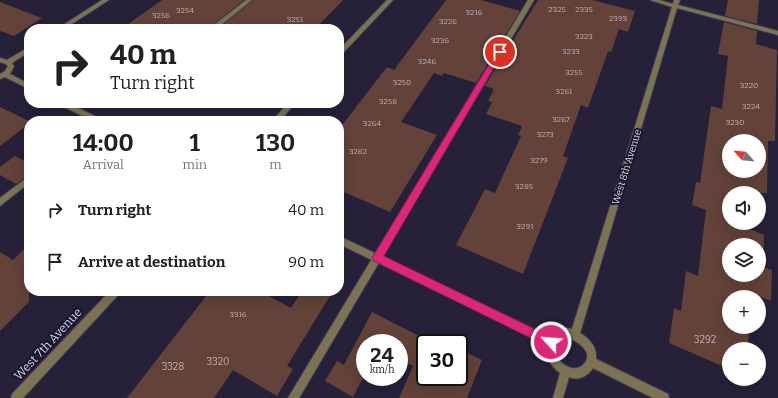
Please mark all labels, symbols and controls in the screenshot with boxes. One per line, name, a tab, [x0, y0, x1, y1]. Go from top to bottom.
house number: 2325	[548, 5, 566, 14]
house number: 2335	[575, 5, 593, 14]
house number: 3254	[176, 6, 194, 15]
house number: 3216	[466, 8, 483, 17]
house number: 3256	[152, 11, 170, 20]
house number: 2393	[609, 14, 627, 23]
house number: 3251	[287, 15, 304, 24]
house number: 3226	[439, 17, 457, 26]
house number: 3223	[575, 32, 593, 41]
pin	[483, 35, 517, 69]
house number: 3236	[431, 36, 449, 45]
text: 40 m	[110, 38, 177, 71]
icon: right	[44, 40, 96, 92]
icon: arrive	[489, 41, 511, 63]
house number: 3233	[562, 47, 580, 56]
house number: 3246	[418, 57, 436, 66]
house number: 3255	[565, 68, 583, 77]
text: Turn right	[110, 72, 195, 94]
house number: 3250	[393, 78, 411, 87]
house number: 3220	[740, 81, 758, 90]
house number: 3261	[556, 87, 573, 96]
house number: 3258	[379, 97, 397, 106]
house number: 3224	[742, 102, 760, 111]
house number: 3267	[552, 115, 570, 124]
house number: 3230	[726, 118, 744, 127]
house number: 3264	[363, 119, 381, 128]
street label: West 8th Avenue	[610, 128, 644, 206]
text: 14:00	[73, 129, 134, 157]
text: 1	[190, 129, 200, 157]
text: 130	[256, 129, 295, 157]
house number: 3273	[536, 130, 554, 139]
north arrow	[722, 134, 766, 178]
map controls	[722, 134, 766, 386]
house number: 3282	[349, 147, 367, 156]
house number: 3279	[530, 156, 548, 165]
text: Arrival	[83, 157, 124, 172]
text: min	[183, 157, 207, 172]
text: m	[269, 157, 282, 172]
house number: 3285	[515, 182, 533, 191]
button: sound	[722, 186, 766, 230]
icon: right	[44, 199, 66, 221]
text: Turn right	[78, 201, 151, 219]
text: 40 m	[288, 201, 324, 219]
house number: 3291	[517, 222, 534, 231]
button: layers	[722, 238, 766, 282]
icon: arrive	[44, 251, 66, 273]
text: Arrive at destination	[78, 253, 225, 271]
text: 90 m	[288, 253, 324, 271]
button: +	[722, 290, 766, 334]
street label: West 7th Avenue	[11, 305, 85, 383]
house number: 3316	[230, 310, 247, 319]
position arrow	[530, 321, 572, 363]
speed limit sign: 30	[416, 334, 468, 386]
house number: 3292	[694, 334, 716, 346]
button: −	[722, 342, 766, 386]
text: 24	[370, 343, 394, 367]
house number: 3320	[206, 356, 230, 368]
house number: 3328	[162, 361, 184, 373]
text: km/h	[370, 364, 394, 376]

